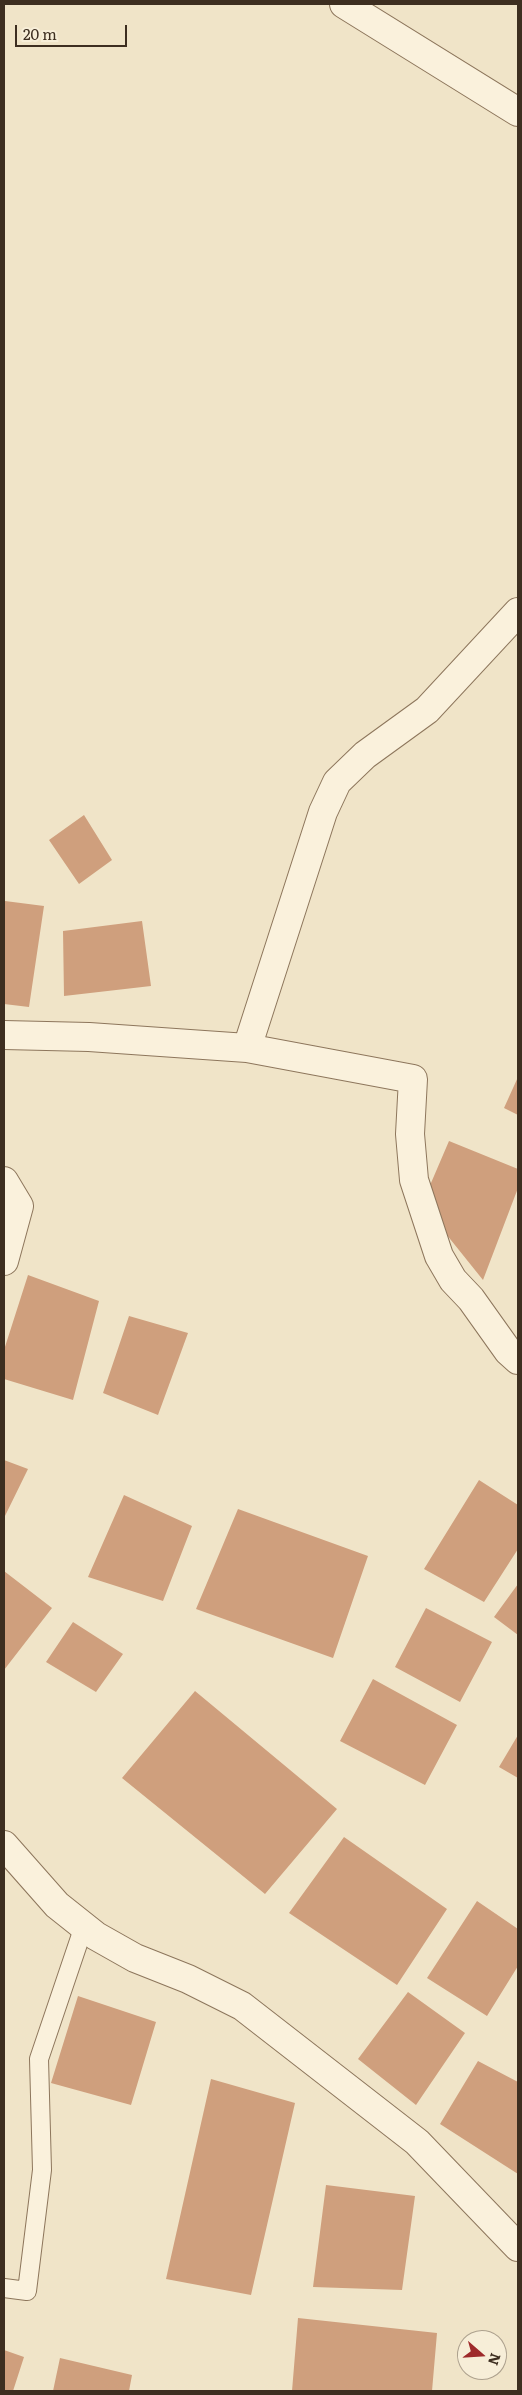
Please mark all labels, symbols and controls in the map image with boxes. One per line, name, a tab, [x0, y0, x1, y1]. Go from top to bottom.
scale bar	[18, 15, 130, 47]
text: 20 m	[23, 22, 57, 45]
north arrow	[457, 2330, 507, 2380]
text: N	[484, 2351, 507, 2368]

